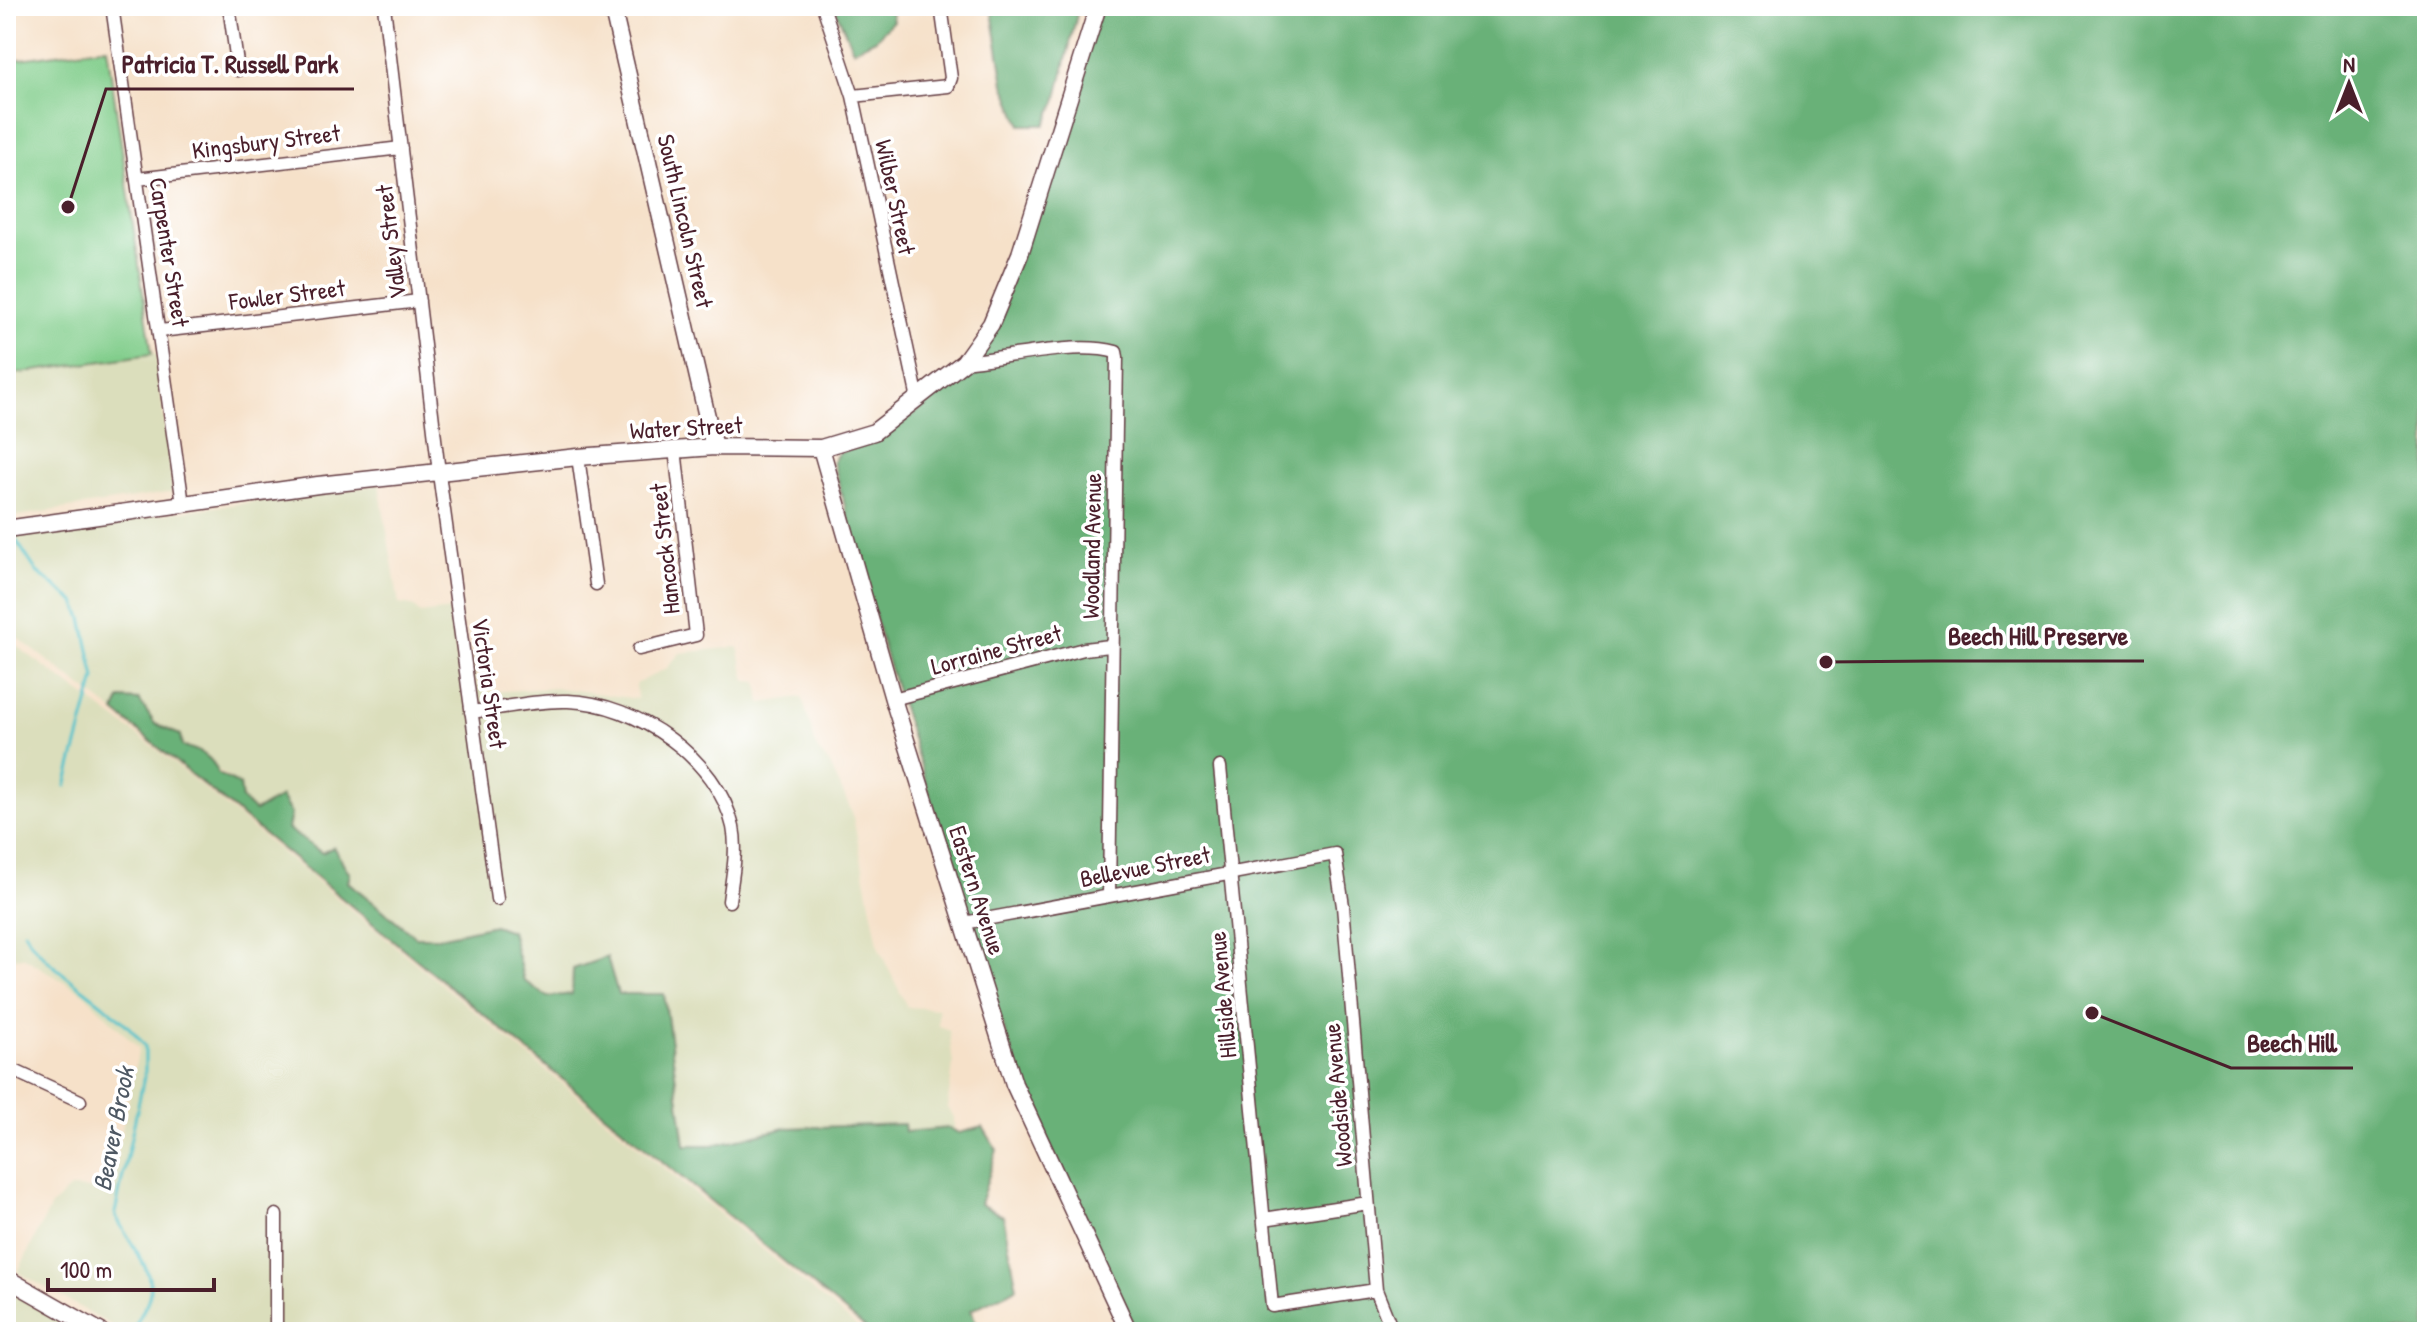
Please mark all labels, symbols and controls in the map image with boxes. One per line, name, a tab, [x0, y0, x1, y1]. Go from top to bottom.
callout: Patricia T. Russell Park	[106, 39, 354, 89]
north arrow	[2309, 44, 2389, 124]
text: Patricia T. Russell Park	[122, 46, 338, 81]
text: N	[2343, 49, 2355, 79]
street label: Kingsbury Street	[190, 116, 343, 166]
street label: South Lincoln Street	[651, 131, 722, 312]
street label: Wilber Street	[868, 137, 924, 258]
street label: Carpenter Street	[142, 175, 198, 330]
street label: Valley Street	[367, 183, 413, 301]
street label: Fowler Street	[226, 271, 347, 317]
street label: Water Street	[629, 408, 744, 446]
street label: Woodland Avenue	[1074, 472, 1108, 619]
street label: Hancock Street	[641, 481, 687, 616]
callout: Beech Hill Preserve	[1932, 611, 2144, 661]
street label: Victoria Street	[465, 616, 515, 751]
street label: Lorraine Street	[927, 616, 1065, 682]
text: Beech Hill Preserve	[1948, 618, 2129, 653]
street label: Eastern Avenue	[942, 822, 1014, 959]
street label: Bellevue Street	[1077, 838, 1213, 894]
street label: Hillside Avenue	[1200, 930, 1243, 1060]
callout: Beech Hill	[2231, 1018, 2353, 1068]
street label: Woodside Avenue	[1315, 1022, 1359, 1168]
text: Beech Hill	[2247, 1025, 2338, 1060]
water label: Beaver Brook	[84, 1062, 143, 1194]
scale bar	[48, 1242, 214, 1292]
text: 100 m	[60, 1253, 112, 1285]

